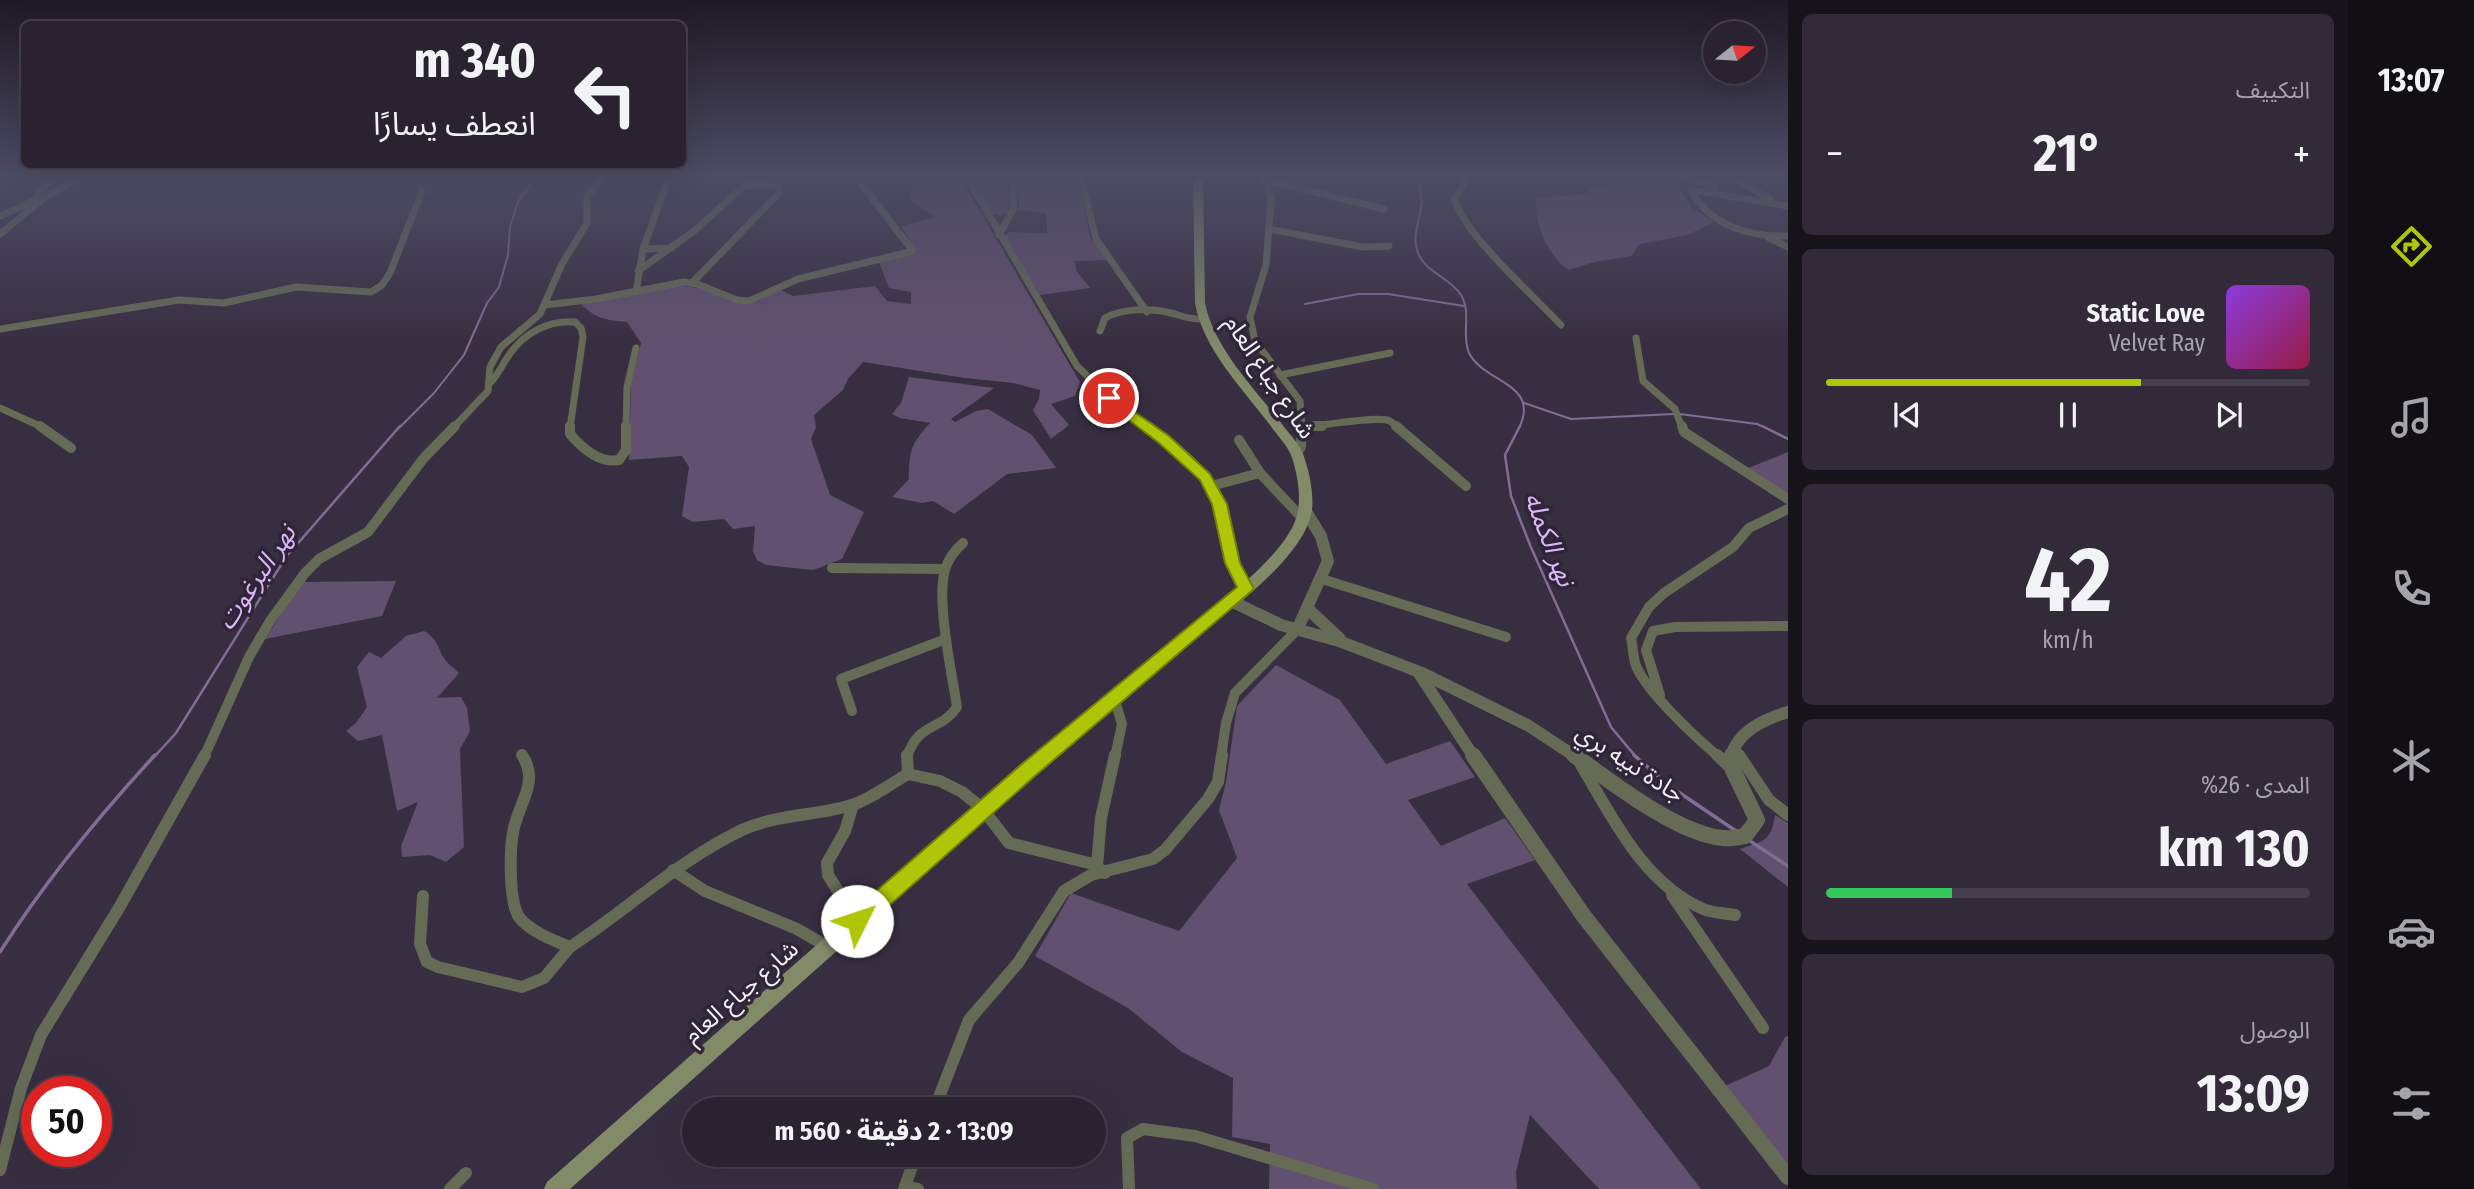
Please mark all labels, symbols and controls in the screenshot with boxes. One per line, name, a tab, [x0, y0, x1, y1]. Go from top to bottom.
north arrow	[1703, 21, 1766, 84]
map controls	[1703, 21, 1766, 84]
text: 340 m	[413, 31, 536, 90]
icon: left	[560, 49, 651, 140]
text: 13:07	[2378, 61, 2444, 99]
text: التكييف	[2236, 76, 2310, 104]
text: انعطف يسارًا	[373, 105, 536, 143]
text: 21°	[2033, 122, 2103, 185]
text: −	[1826, 131, 1843, 177]
text: +	[2293, 131, 2310, 177]
icon: directions	[2387, 222, 2436, 271]
text: Static Love	[2087, 298, 2205, 329]
street label: شارع جباع العام	[1215, 310, 1321, 446]
text: Velvet Ray	[2109, 329, 2205, 357]
pin	[1079, 368, 1139, 428]
icon: arrive	[1090, 379, 1128, 417]
icon: music	[2387, 393, 2436, 442]
icon: previous	[1888, 396, 1926, 434]
icon: pause	[2049, 396, 2087, 434]
icon: next	[2210, 396, 2248, 434]
water label: نهر الكمله	[1517, 488, 1582, 593]
water label: نهر البرغوت	[210, 517, 304, 635]
text: 42	[2024, 526, 2112, 635]
icon: phone	[2387, 564, 2436, 613]
text: km/h	[2042, 626, 2094, 654]
street label: جادة نبيه بري	[1568, 718, 1689, 812]
icon: climate	[2387, 736, 2436, 785]
text: المدى · 26%	[2201, 771, 2310, 799]
text: 130 km	[2158, 817, 2310, 880]
position arrow	[820, 884, 894, 958]
icon: car	[2387, 907, 2436, 956]
street label: شارع جباع العام	[678, 935, 807, 1052]
text: الوصول	[2240, 1016, 2310, 1044]
text: 13:09	[2197, 1062, 2310, 1125]
speed limit sign: 50	[21, 1076, 112, 1167]
icon: filters	[2387, 1079, 2436, 1128]
text: 13:09 · 2 دقيقة · 560 m	[775, 1116, 1013, 1147]

